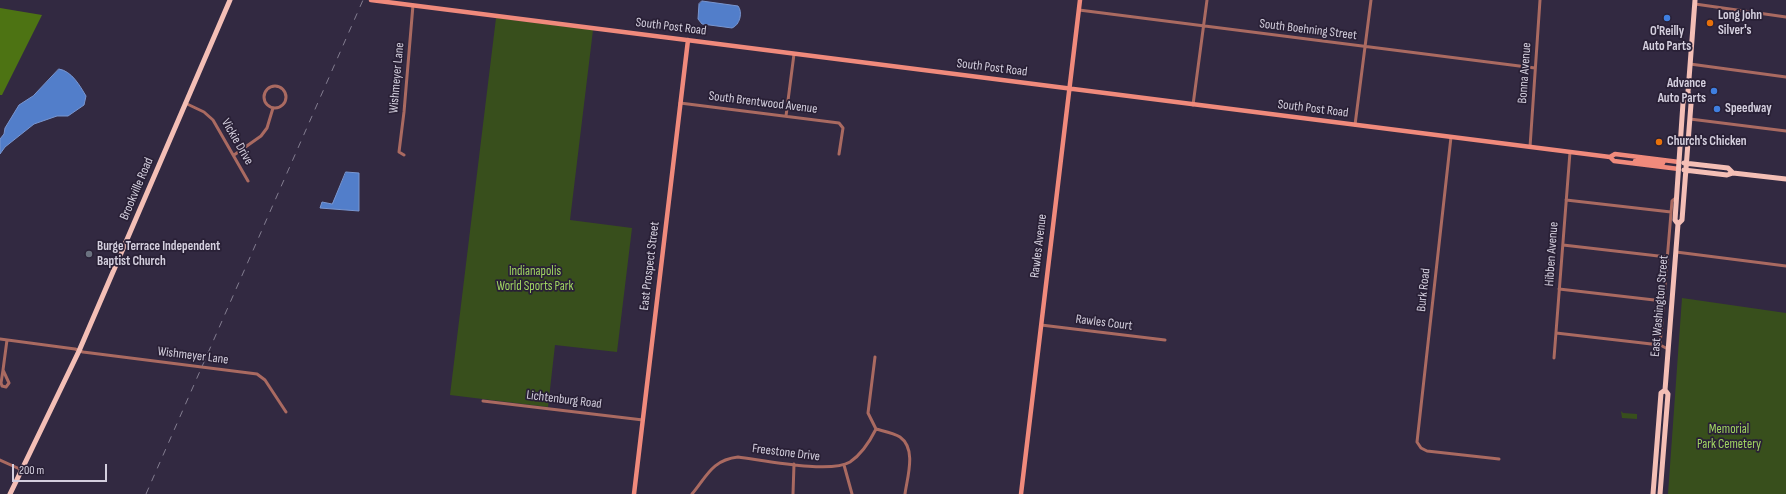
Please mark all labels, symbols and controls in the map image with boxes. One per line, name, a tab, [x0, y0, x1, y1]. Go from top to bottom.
place label: Long John Silver's	[1718, 8, 1762, 39]
marker: O'Reilly Auto Parts	[1662, 13, 1672, 23]
street label: South Post Road	[635, 15, 707, 39]
street label: South Boehning Street	[1258, 16, 1358, 44]
marker: Long John Silver's	[1705, 18, 1715, 28]
place label: O'Reilly Auto Parts	[1643, 24, 1691, 55]
street label: Wishmeyer Lane	[386, 42, 408, 114]
street label: Bonna Avenue	[1515, 42, 1535, 104]
street label: South Post Road	[956, 56, 1028, 80]
place label: Advance Auto Parts	[1658, 76, 1706, 107]
marker: Advance Auto Parts	[1709, 86, 1719, 96]
street label: South Brentwood Avenue	[708, 89, 818, 117]
street label: South Post Road	[1277, 97, 1349, 121]
place label: Speedway	[1725, 101, 1772, 117]
marker: Speedway	[1712, 104, 1722, 114]
street label: Vickie Drive	[218, 116, 256, 168]
place label: Church's Chicken	[1667, 134, 1746, 150]
marker: Church's Chicken	[1654, 137, 1664, 147]
street label: Brookville Road	[117, 155, 157, 223]
street label: Rawles Avenue	[1027, 213, 1051, 279]
street label: East Prospect Street	[637, 221, 663, 311]
street label: Hibben Avenue	[1542, 221, 1562, 287]
place label: Burge Terrace Independent Baptist Church	[97, 239, 220, 270]
marker: Burge Terrace Independent Baptist Church	[84, 249, 94, 259]
street label: East Washington Street	[1648, 255, 1672, 357]
park label: Indianapolis World Sports Park	[496, 264, 574, 295]
street label: Burk Road	[1414, 267, 1434, 313]
street label: Rawles Court	[1075, 312, 1133, 334]
street label: Wishmeyer Lane	[157, 344, 229, 368]
street label: Lichtenburg Road	[525, 388, 603, 412]
park label: Memorial Park Cemetery	[1697, 422, 1761, 453]
street label: Freestone Drive	[751, 441, 821, 465]
scale bar	[14, 456, 109, 482]
text: 200 m	[19, 463, 44, 478]

